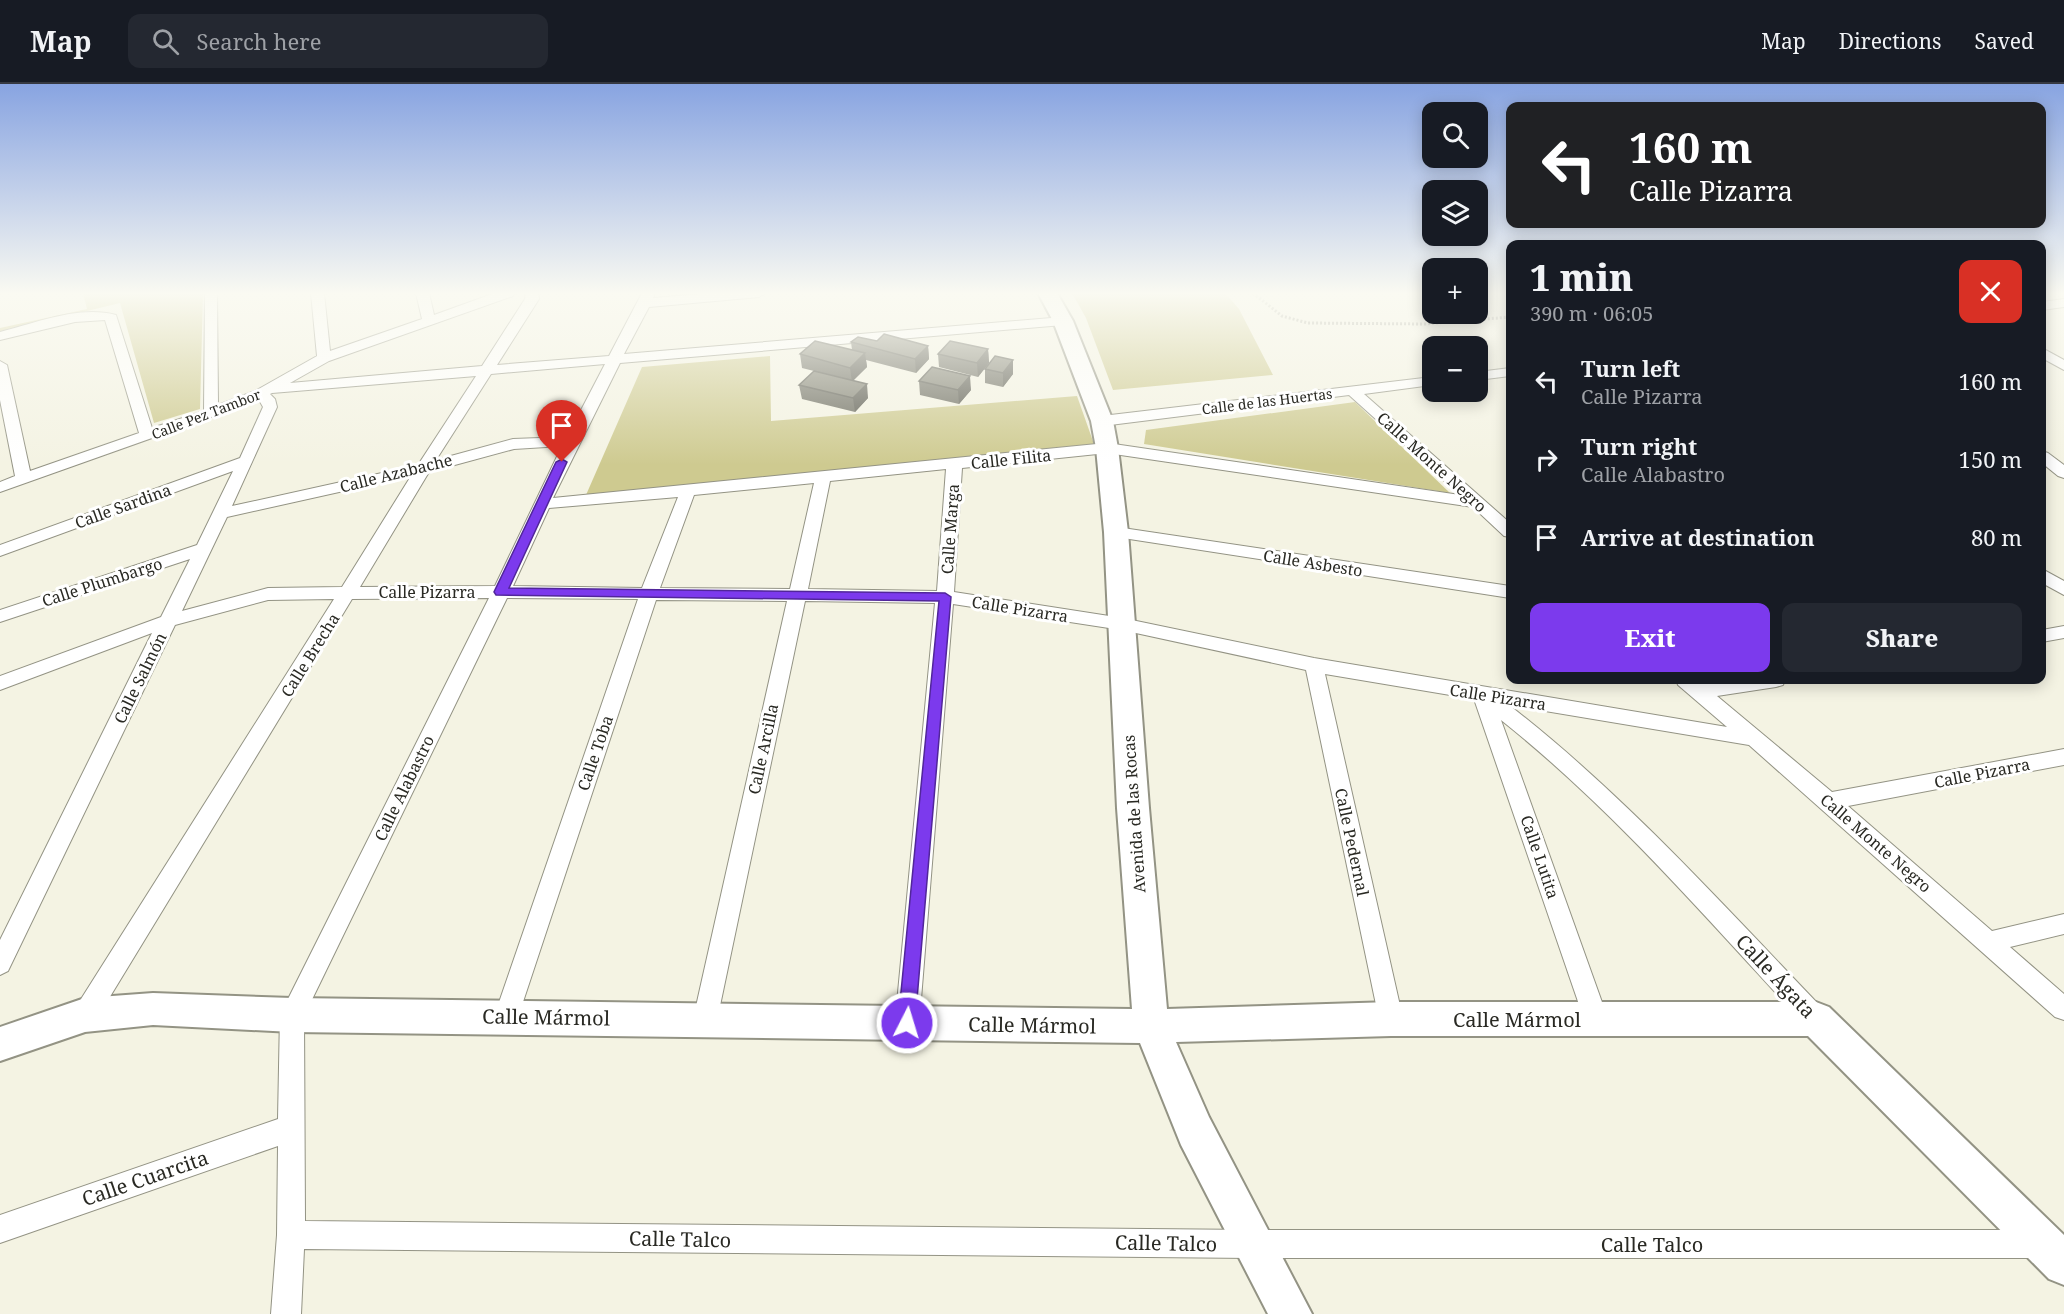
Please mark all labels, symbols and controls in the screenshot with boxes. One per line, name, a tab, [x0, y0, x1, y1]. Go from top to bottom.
search box	[128, 14, 548, 68]
text: Map	[30, 22, 92, 60]
icon: search	[149, 25, 182, 58]
text: Search here	[197, 26, 321, 56]
text: Map	[1761, 27, 1806, 55]
text: Directions	[1839, 27, 1941, 55]
text: Saved	[1974, 27, 2034, 55]
map controls	[1422, 102, 1488, 402]
button: search	[1422, 102, 1488, 168]
text: 160 m	[1629, 118, 1753, 175]
icon: left	[1530, 126, 1608, 204]
text: Calle Pizarra	[1629, 172, 1793, 209]
button: layers	[1422, 180, 1488, 246]
text: 1 min	[1530, 253, 1633, 302]
button: +	[1422, 258, 1488, 324]
button: close	[1959, 260, 2022, 323]
text: 390 m · 06:05	[1530, 300, 1653, 327]
button: −	[1422, 336, 1488, 402]
text: Turn left	[1581, 353, 1680, 383]
icon: left	[1530, 365, 1563, 398]
text: 160 m	[1959, 366, 2022, 396]
text: Calle Pizarra	[1581, 383, 1703, 410]
street label: Calle Pez Tambor	[149, 384, 264, 444]
street label: Calle de las Huertas	[1201, 384, 1333, 418]
pin	[536, 400, 587, 462]
street label: Calle Monte Negro	[1372, 407, 1492, 517]
icon: arrive	[545, 409, 578, 442]
text: Turn right	[1581, 431, 1697, 461]
icon: right	[1530, 443, 1563, 476]
street label: Calle Filita	[970, 444, 1052, 474]
text: 150 m	[1959, 444, 2022, 474]
street label: Calle Azabache	[337, 448, 455, 498]
text: Calle Alabastro	[1581, 461, 1725, 488]
street label: Calle Sardina	[72, 478, 174, 534]
street label: Calle Marga	[936, 483, 964, 575]
icon: arrive	[1530, 521, 1563, 554]
text: Arrive at destination	[1581, 522, 1815, 552]
text: 80 m	[1971, 522, 2022, 552]
street label: Calle Asbesto	[1262, 544, 1364, 582]
street label: Calle Plumbargo	[39, 552, 165, 612]
street label: Calle Pizarra	[378, 581, 476, 603]
street label: Calle Pizarra	[970, 591, 1070, 627]
button: Exit	[1530, 603, 1770, 672]
button: Share	[1782, 603, 2022, 672]
street label: Calle Brecha	[275, 609, 345, 701]
street label: Calle Salmón	[108, 629, 172, 727]
street label: Calle Pizarra	[1448, 679, 1548, 715]
street label: Calle Arcilla	[743, 702, 783, 796]
street label: Calle Toba	[572, 712, 618, 794]
street label: Calle Alabastro	[369, 731, 439, 845]
street label: Avenida de las Rocas	[1118, 734, 1150, 894]
street label: Calle Pizarra	[1932, 753, 2032, 793]
street label: Calle Pedernal	[1330, 786, 1374, 898]
street label: Calle Monte Negro	[1816, 789, 1936, 897]
street label: Calle Lutita	[1515, 812, 1565, 902]
street label: Calle Ágata	[1730, 928, 1822, 1024]
position arrow	[875, 991, 939, 1055]
street label: Calle Mármol	[482, 1002, 610, 1032]
street label: Calle Mármol	[1453, 1006, 1581, 1033]
street label: Calle Mármol	[968, 1010, 1096, 1040]
street label: Calle Cuarcita	[78, 1144, 212, 1212]
street label: Calle Talco	[629, 1225, 731, 1253]
street label: Calle Talco	[1115, 1229, 1217, 1257]
street label: Calle Talco	[1601, 1231, 1703, 1258]

